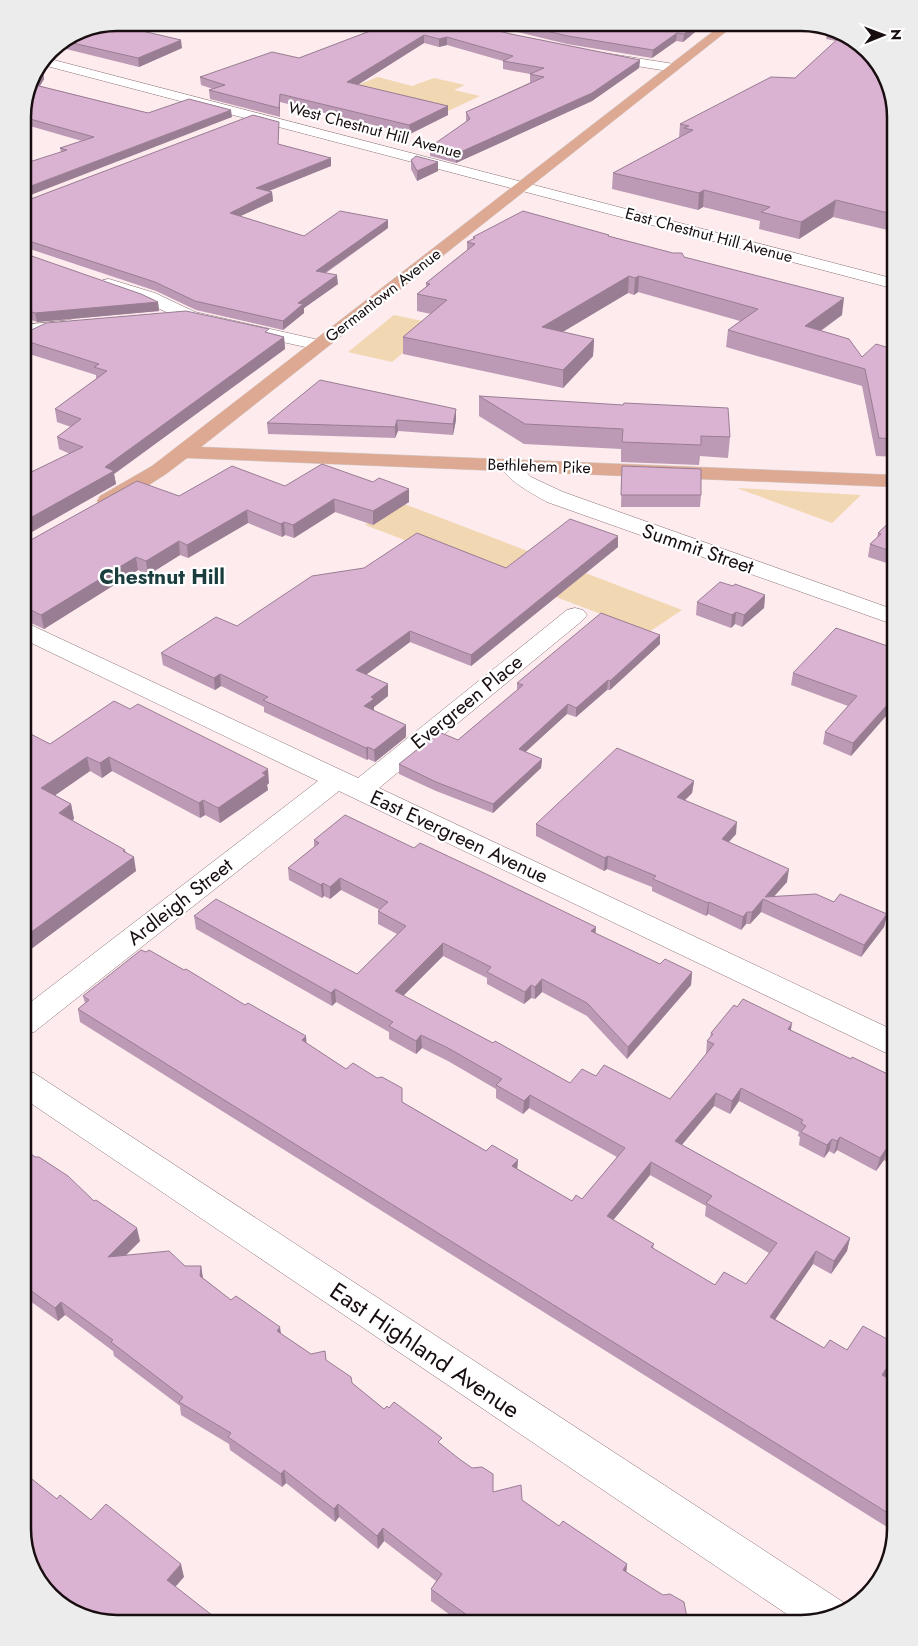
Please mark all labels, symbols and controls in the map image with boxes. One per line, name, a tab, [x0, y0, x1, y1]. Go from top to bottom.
north arrow	[858, 10, 908, 60]
text: N	[886, 29, 906, 41]
street label: West Chestnut Hill Avenue	[286, 96, 464, 164]
street label: East Chestnut Hill Avenue	[623, 202, 795, 268]
street label: Germantown Avenue	[320, 243, 446, 347]
street label: Bethlehem Pike	[487, 453, 591, 479]
street label: Summit Street	[638, 516, 758, 582]
district label: Chestnut Hill	[99, 562, 225, 592]
street label: Evergreen Place	[405, 648, 529, 756]
street label: East Evergreen Avenue	[365, 783, 553, 891]
street label: Ardleigh Street	[121, 851, 239, 953]
street label: East Highland Avenue	[323, 1273, 527, 1427]

